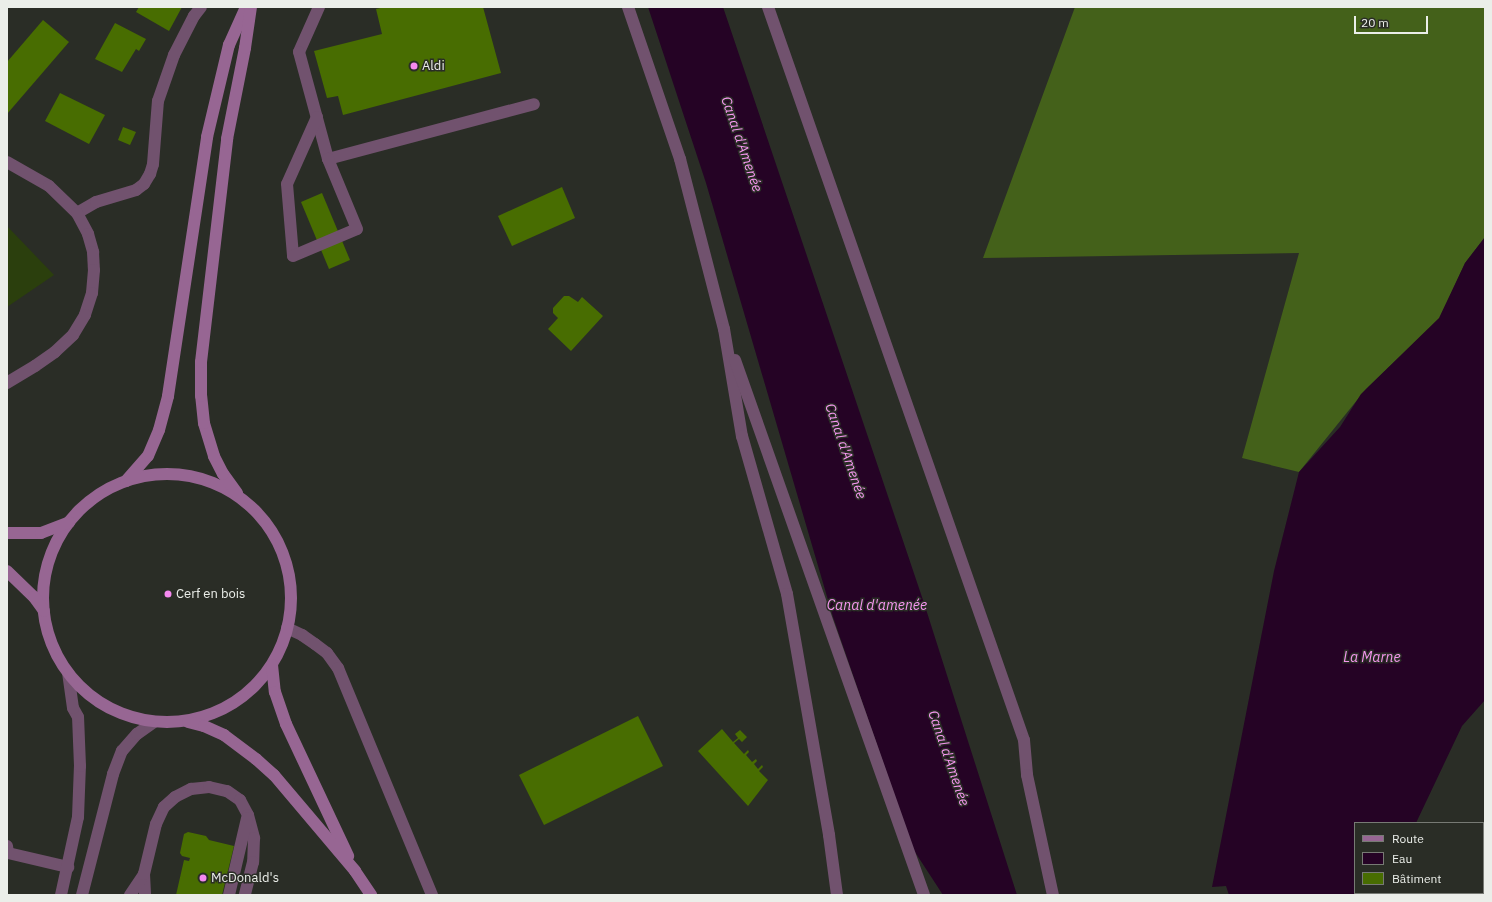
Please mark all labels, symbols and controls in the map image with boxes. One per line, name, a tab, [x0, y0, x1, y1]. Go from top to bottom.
scale bar	[1356, 8, 1430, 34]
text: 20 m	[1361, 15, 1389, 30]
place label: Aldi	[422, 58, 445, 74]
marker: Aldi	[409, 61, 419, 71]
water label: Canal d'Amenée	[718, 94, 766, 194]
water label: Canal d'Amenée	[822, 401, 870, 501]
place label: Cerf en bois	[176, 586, 245, 602]
marker: Cerf en bois	[163, 589, 173, 599]
water label: Canal d'amenée	[827, 597, 927, 613]
water label: La Marne	[1343, 649, 1401, 665]
water label: Canal d'Amenée	[925, 708, 973, 808]
legend	[1354, 822, 1484, 894]
text: Route	[1392, 831, 1424, 846]
text: Eau	[1392, 851, 1412, 866]
place label: McDonald's	[211, 870, 279, 886]
text: Bâtiment	[1392, 871, 1442, 886]
marker: McDonald's	[198, 873, 208, 883]

